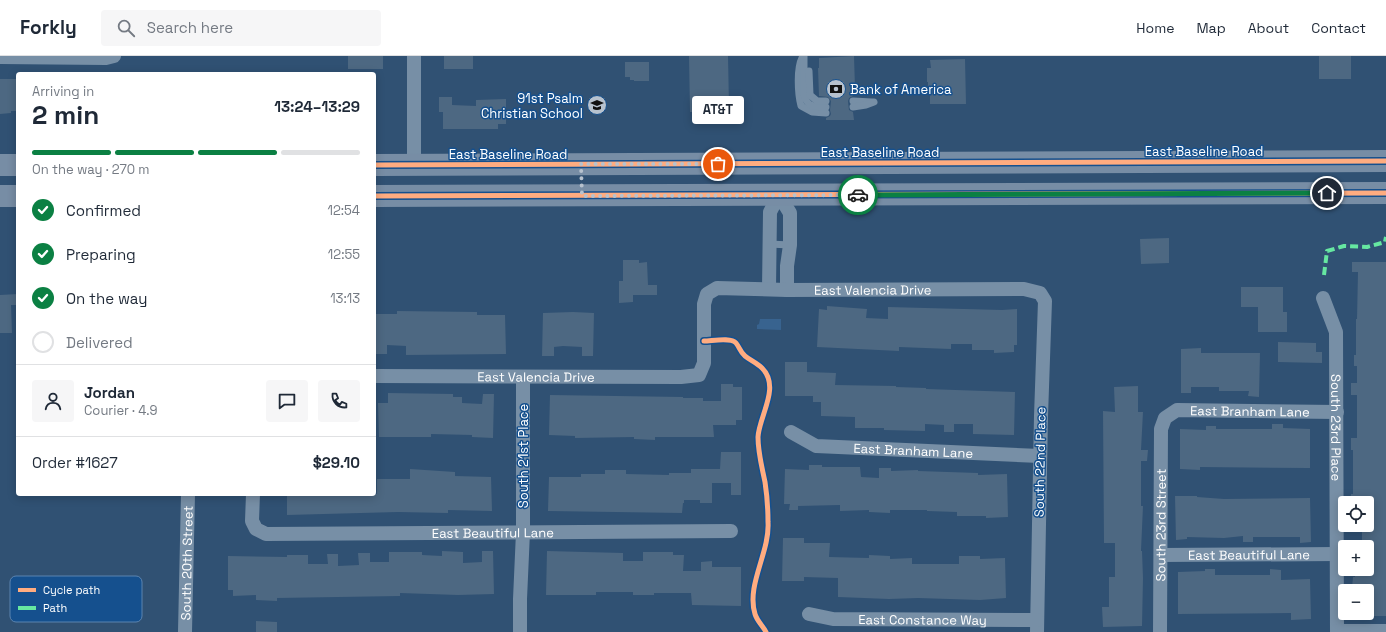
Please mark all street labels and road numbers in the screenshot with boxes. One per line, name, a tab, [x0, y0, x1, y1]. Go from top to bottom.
street label: East Baseline Road	[1145, 143, 1263, 160]
street label: East Baseline Road	[821, 144, 939, 161]
street label: East Baseline Road	[449, 146, 567, 163]
street label: East Valencia Drive	[814, 281, 932, 298]
street label: East Valencia Drive	[477, 368, 595, 385]
street label: South 23rd Place	[1328, 374, 1345, 481]
street label: East Branham Lane	[1190, 402, 1310, 420]
street label: South 21st Place	[515, 404, 532, 508]
street label: South 22nd Place	[1031, 407, 1049, 517]
street label: East Branham Lane	[853, 439, 973, 462]
street label: South 23rd Street	[1152, 468, 1169, 582]
street label: South 20th Street	[177, 506, 196, 620]
street label: East Beautiful Lane	[432, 524, 554, 541]
street label: East Beautiful Lane	[1188, 546, 1310, 563]
street label: East Constance Way	[858, 611, 987, 628]

